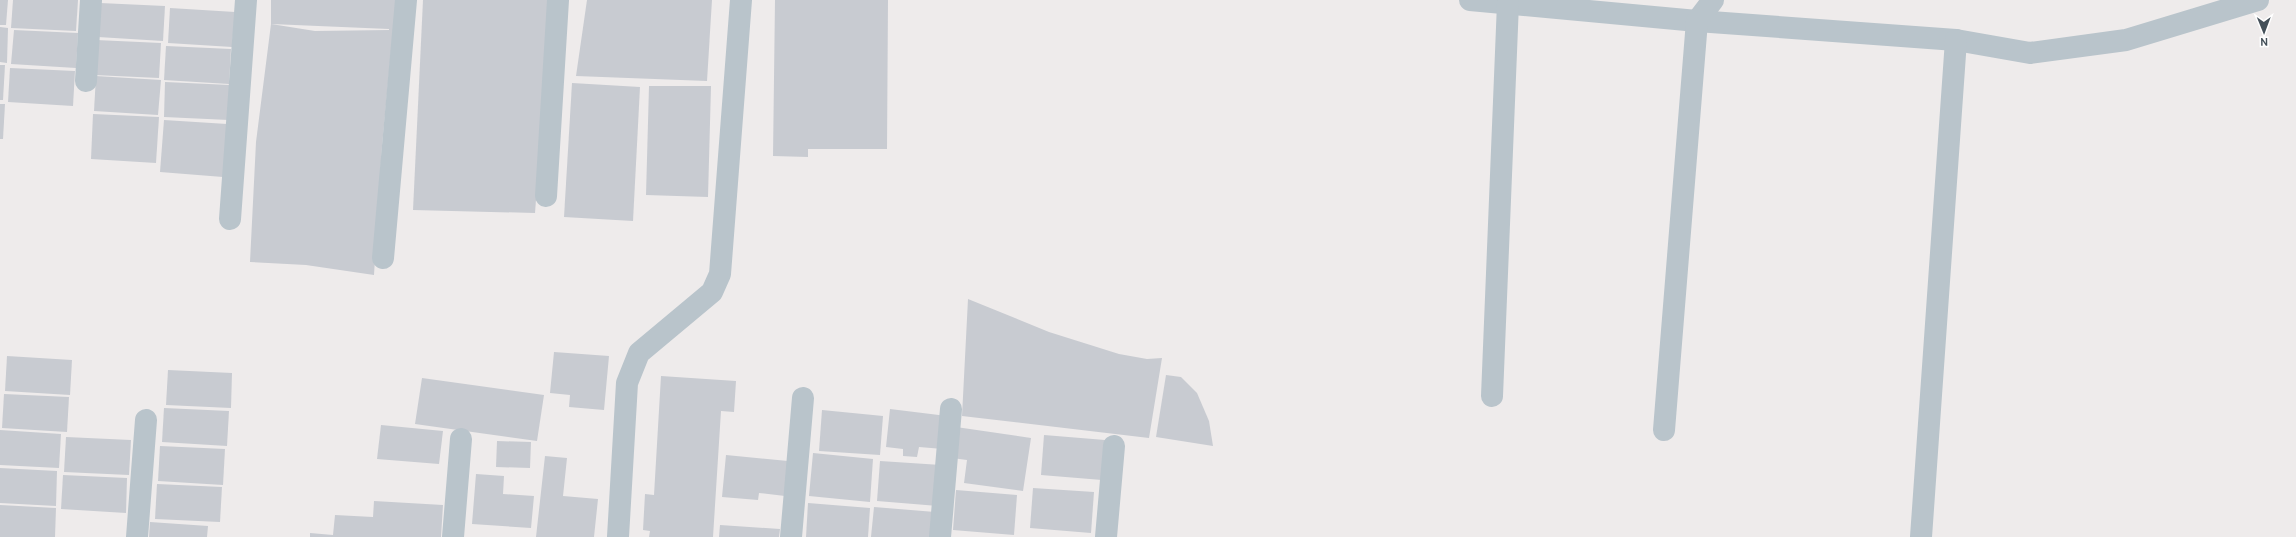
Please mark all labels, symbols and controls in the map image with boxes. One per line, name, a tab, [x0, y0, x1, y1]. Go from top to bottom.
north arrow	[2244, 12, 2284, 52]
text: N	[2260, 35, 2268, 49]

